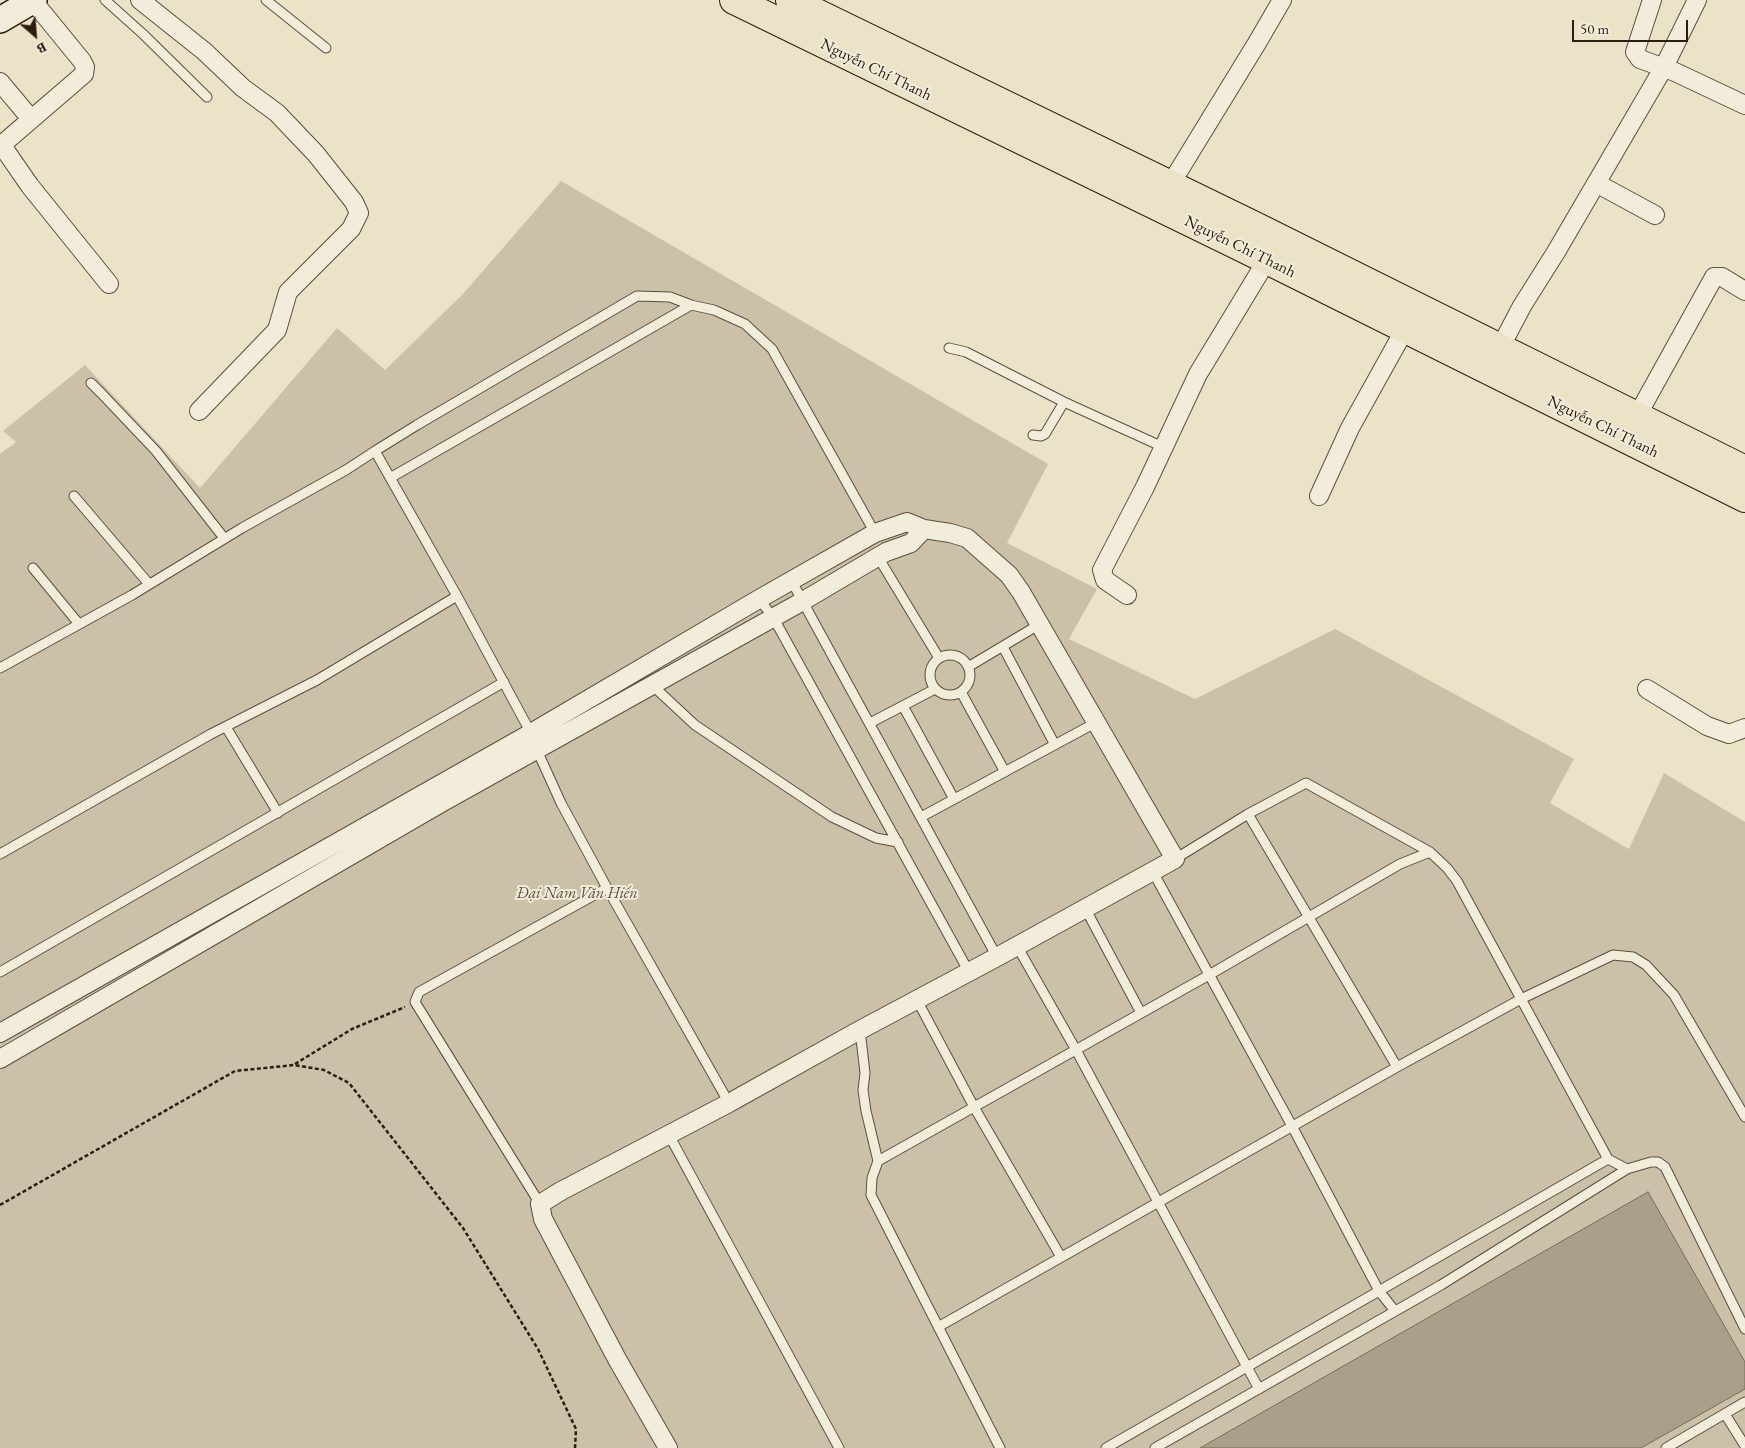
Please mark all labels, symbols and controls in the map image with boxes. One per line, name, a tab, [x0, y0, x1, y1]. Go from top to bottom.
north arrow	[10, 10, 60, 60]
scale bar	[1575, 10, 1691, 42]
text: 50 m	[1580, 19, 1609, 38]
street label: Nguyễn Chí Thanh	[817, 35, 935, 105]
text: B	[34, 38, 50, 58]
street label: Nguyễn Chí Thanh	[1181, 212, 1299, 282]
street label: Nguyễn Chí Thanh	[1544, 392, 1662, 462]
park label: Đại Nam Văn Hiến	[516, 884, 638, 904]

